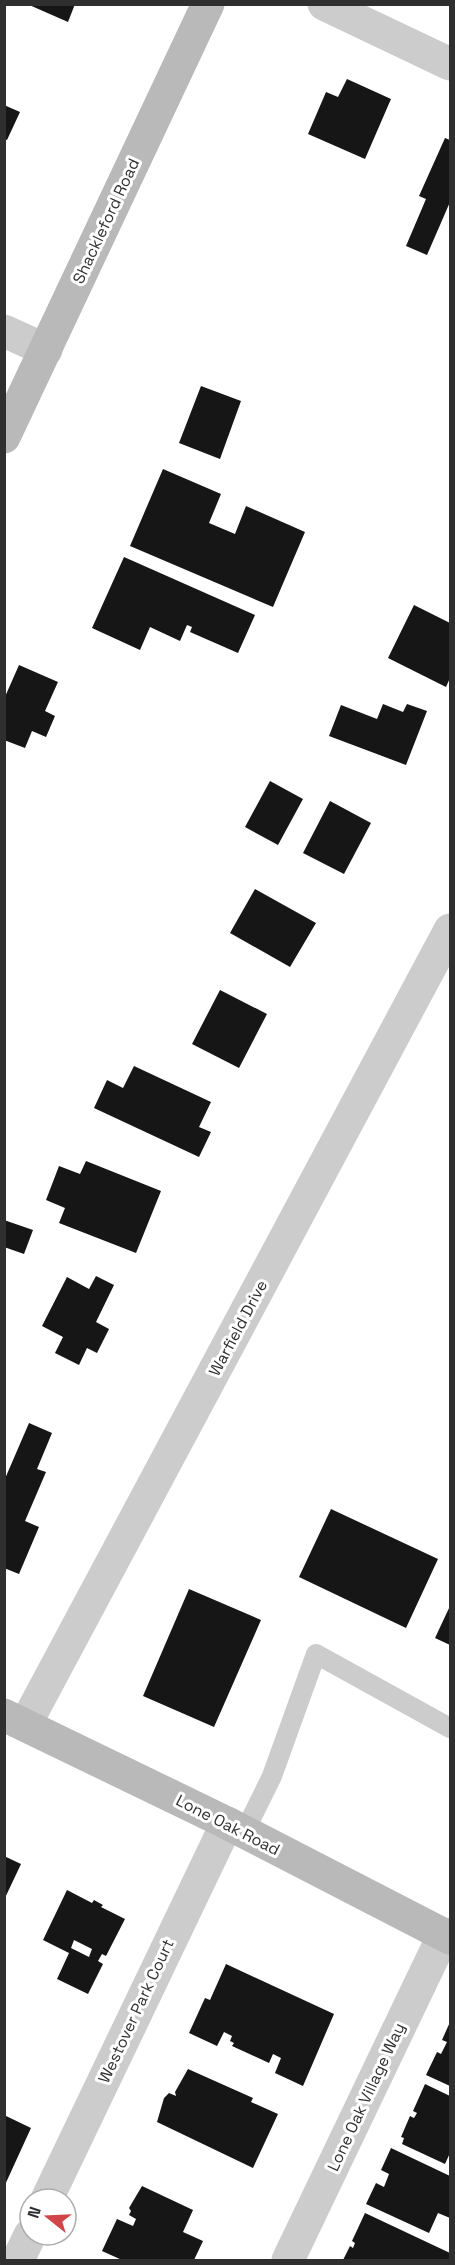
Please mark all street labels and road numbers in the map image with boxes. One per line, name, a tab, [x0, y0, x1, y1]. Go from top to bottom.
street label: Shackleford Road	[68, 155, 144, 287]
street label: Warfield Drive	[204, 1276, 272, 1380]
street label: Lone Oak Road	[173, 1790, 283, 1860]
street label: Westover Park Court	[93, 1936, 179, 2086]
street label: Lone Oak Village Way	[322, 2019, 410, 2175]

